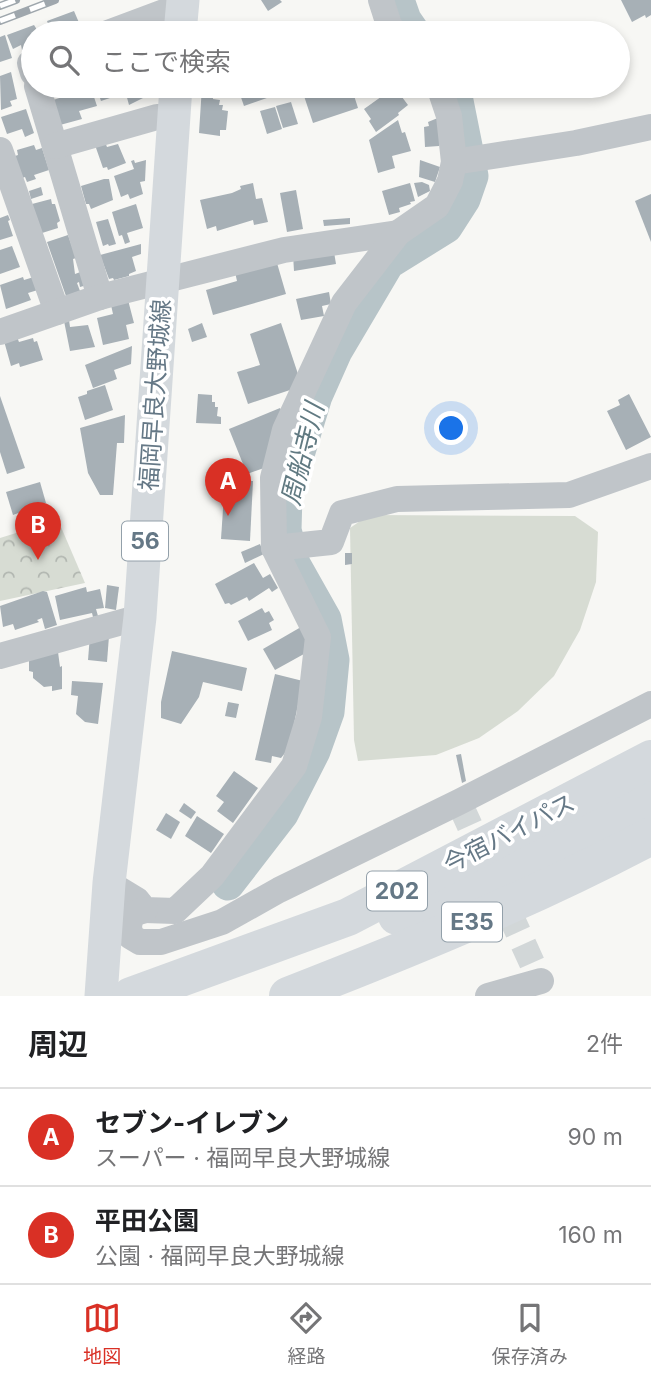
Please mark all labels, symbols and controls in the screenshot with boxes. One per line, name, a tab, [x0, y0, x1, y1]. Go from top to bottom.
search box	[21, 21, 630, 98]
icon: search	[45, 41, 83, 79]
text: ここで検索	[101, 46, 231, 77]
street label: 福岡早良大野城線	[134, 298, 176, 492]
water label: 周船寺川	[274, 397, 330, 508]
your location	[434, 411, 468, 445]
pin: A	[205, 458, 251, 516]
pin: B	[15, 502, 61, 560]
road number: 56	[122, 522, 168, 561]
street label: 今宿バイパス	[438, 787, 580, 879]
road number: 202	[367, 872, 427, 911]
road number: E35	[442, 903, 502, 942]
text: 周辺	[28, 1026, 88, 1062]
text: 2件	[586, 1030, 623, 1058]
text: セブン-イレブン	[95, 1107, 289, 1138]
text: A	[42, 1123, 60, 1151]
text: 90 m	[568, 1123, 623, 1151]
text: スーパー · 福岡早良大野城線	[95, 1144, 390, 1172]
text: 平田公園	[95, 1205, 199, 1236]
text: B	[43, 1221, 59, 1249]
text: 160 m	[558, 1221, 623, 1249]
text: 公園 · 福岡早良大野城線	[95, 1242, 345, 1270]
tab: 地図	[83, 1299, 121, 1368]
tab: 経路	[287, 1299, 326, 1368]
tab: 保存済み	[492, 1299, 568, 1368]

